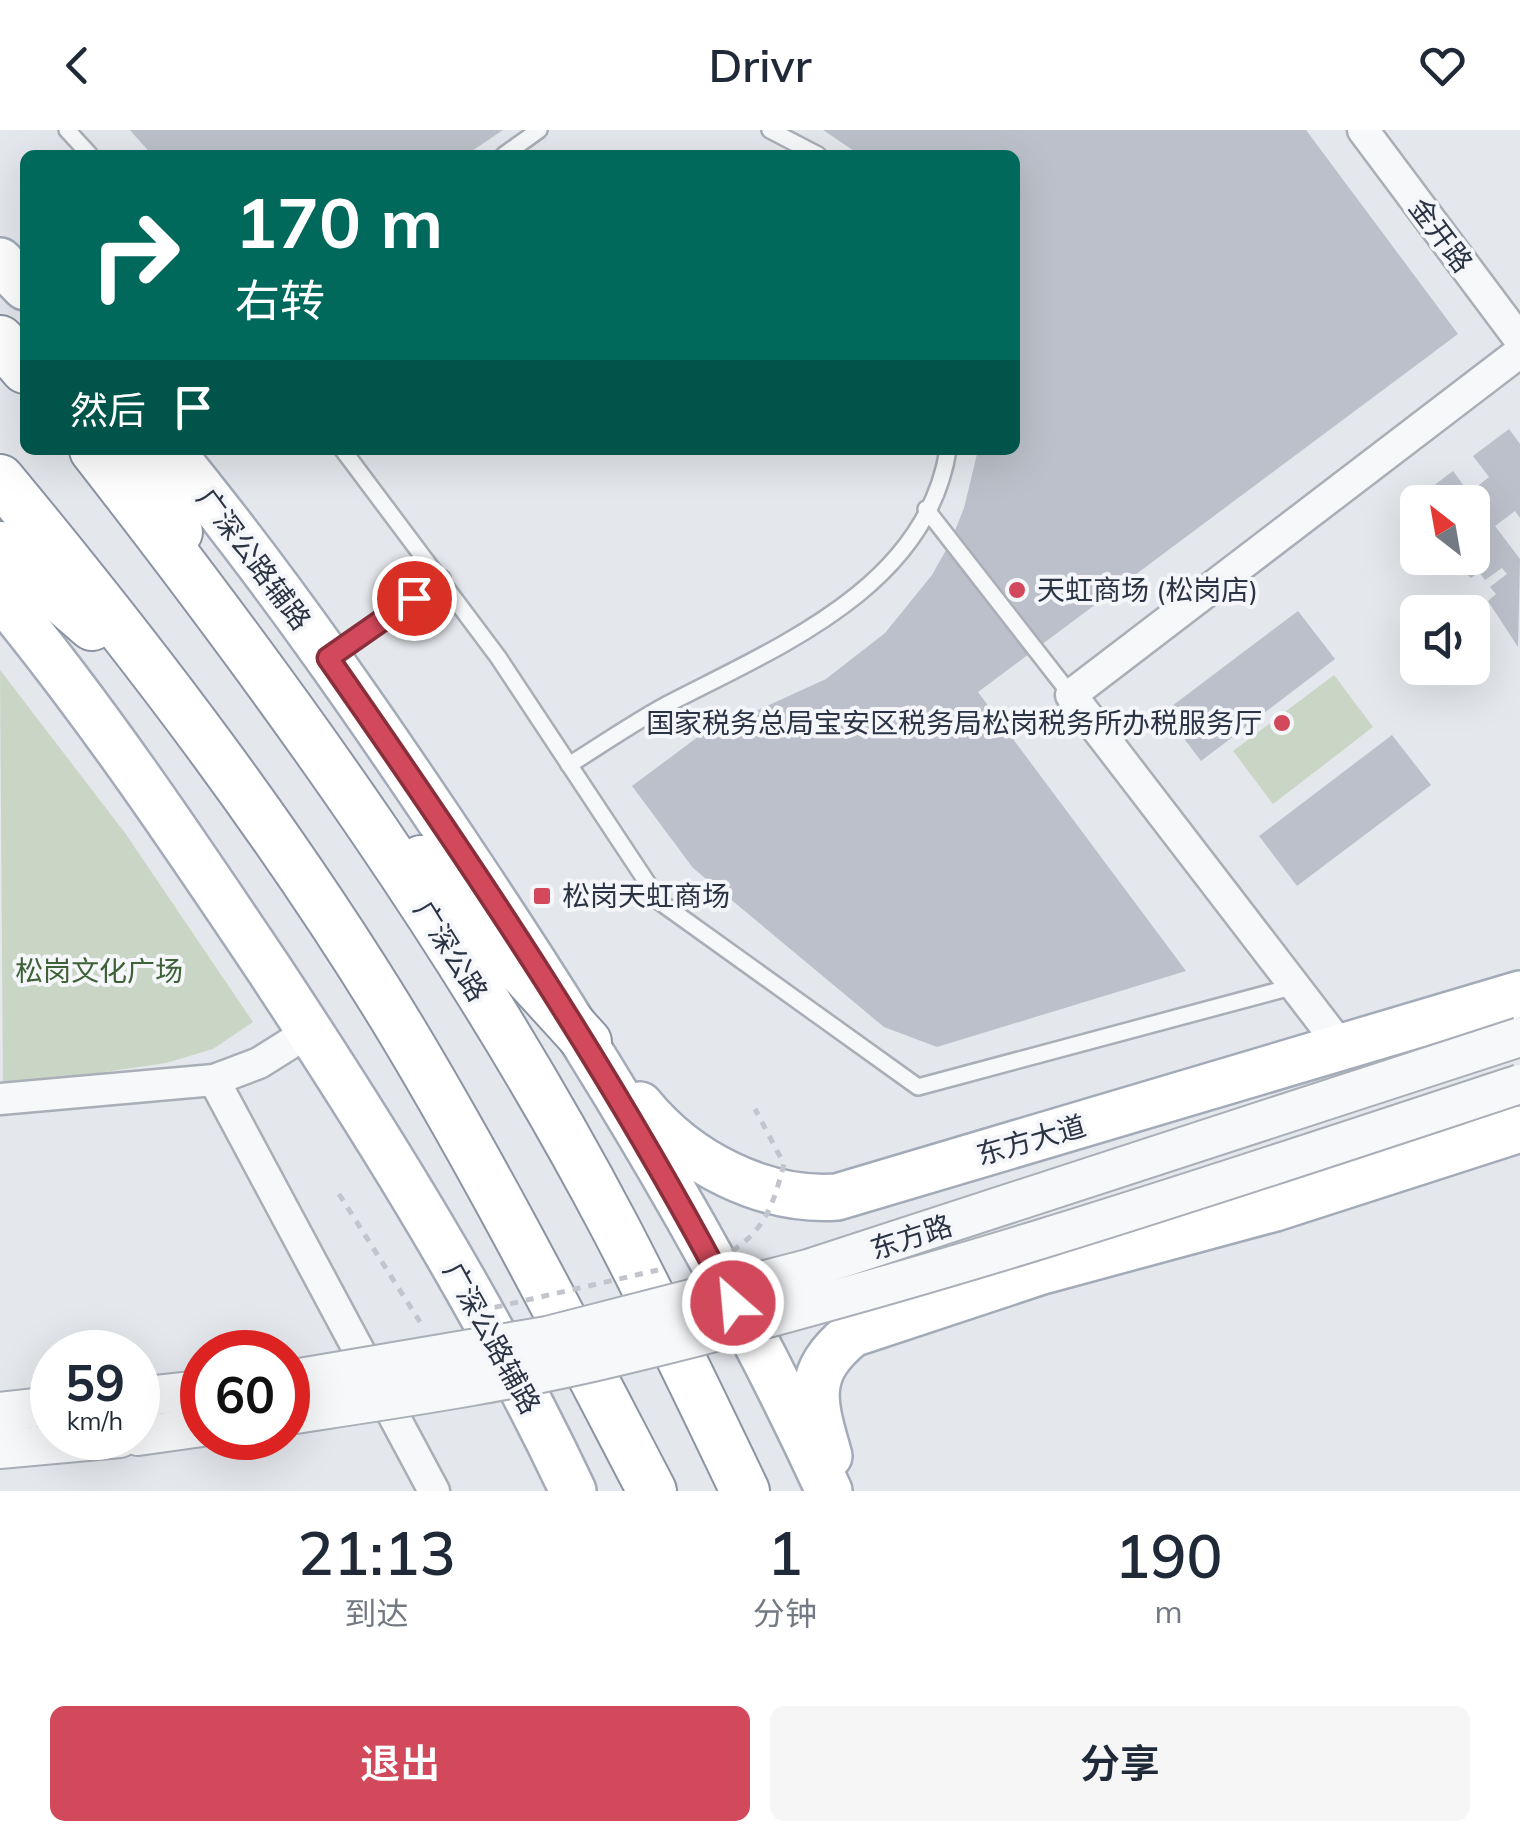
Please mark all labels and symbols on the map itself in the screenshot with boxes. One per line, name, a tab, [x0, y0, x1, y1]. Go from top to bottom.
street label: 金开路	[1402, 191, 1481, 279]
street label: 广深公路辅路	[190, 481, 319, 636]
north arrow	[1400, 485, 1490, 575]
pin	[372, 556, 457, 641]
place label: 天虹商场 (松岗店)	[1037, 572, 1258, 607]
marker: 天虹商场 (松岗店)	[1006, 579, 1028, 601]
place label: 国家税务总局宝安区税务局松岗税务所办税服务厅	[646, 705, 1262, 740]
marker: 国家税务总局宝安区税务局松岗税务所办税服务厅	[1271, 712, 1293, 734]
place label: 松岗天虹商场	[562, 878, 730, 913]
marker: 松岗天虹商场	[531, 885, 553, 907]
street label: 广深公路	[407, 894, 496, 1008]
park label: 松岗文化广场	[15, 953, 183, 988]
street label: 东方大道	[972, 1107, 1090, 1172]
street label: 东方路	[865, 1207, 956, 1266]
position arrow	[681, 1251, 785, 1355]
street label: 广深公路辅路	[436, 1256, 548, 1420]
speed limit sign: 60	[180, 1330, 310, 1460]

